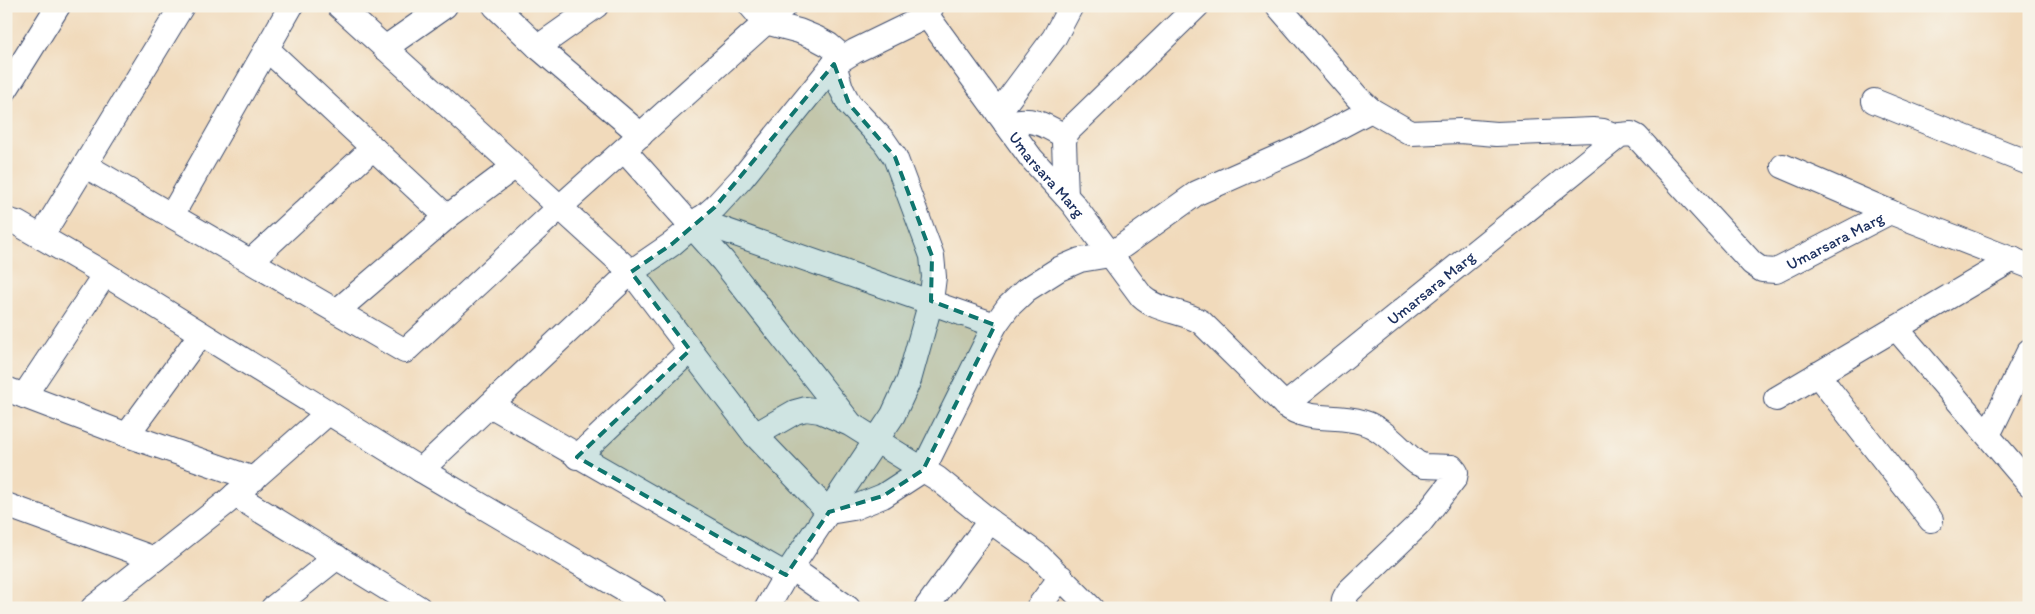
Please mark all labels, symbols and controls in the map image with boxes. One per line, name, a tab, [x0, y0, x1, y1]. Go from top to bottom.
street label: Umarsara Marg	[1005, 128, 1089, 222]
street label: Umarsara Marg	[1783, 208, 1888, 274]
street label: Umarsara Marg	[1383, 247, 1479, 329]

